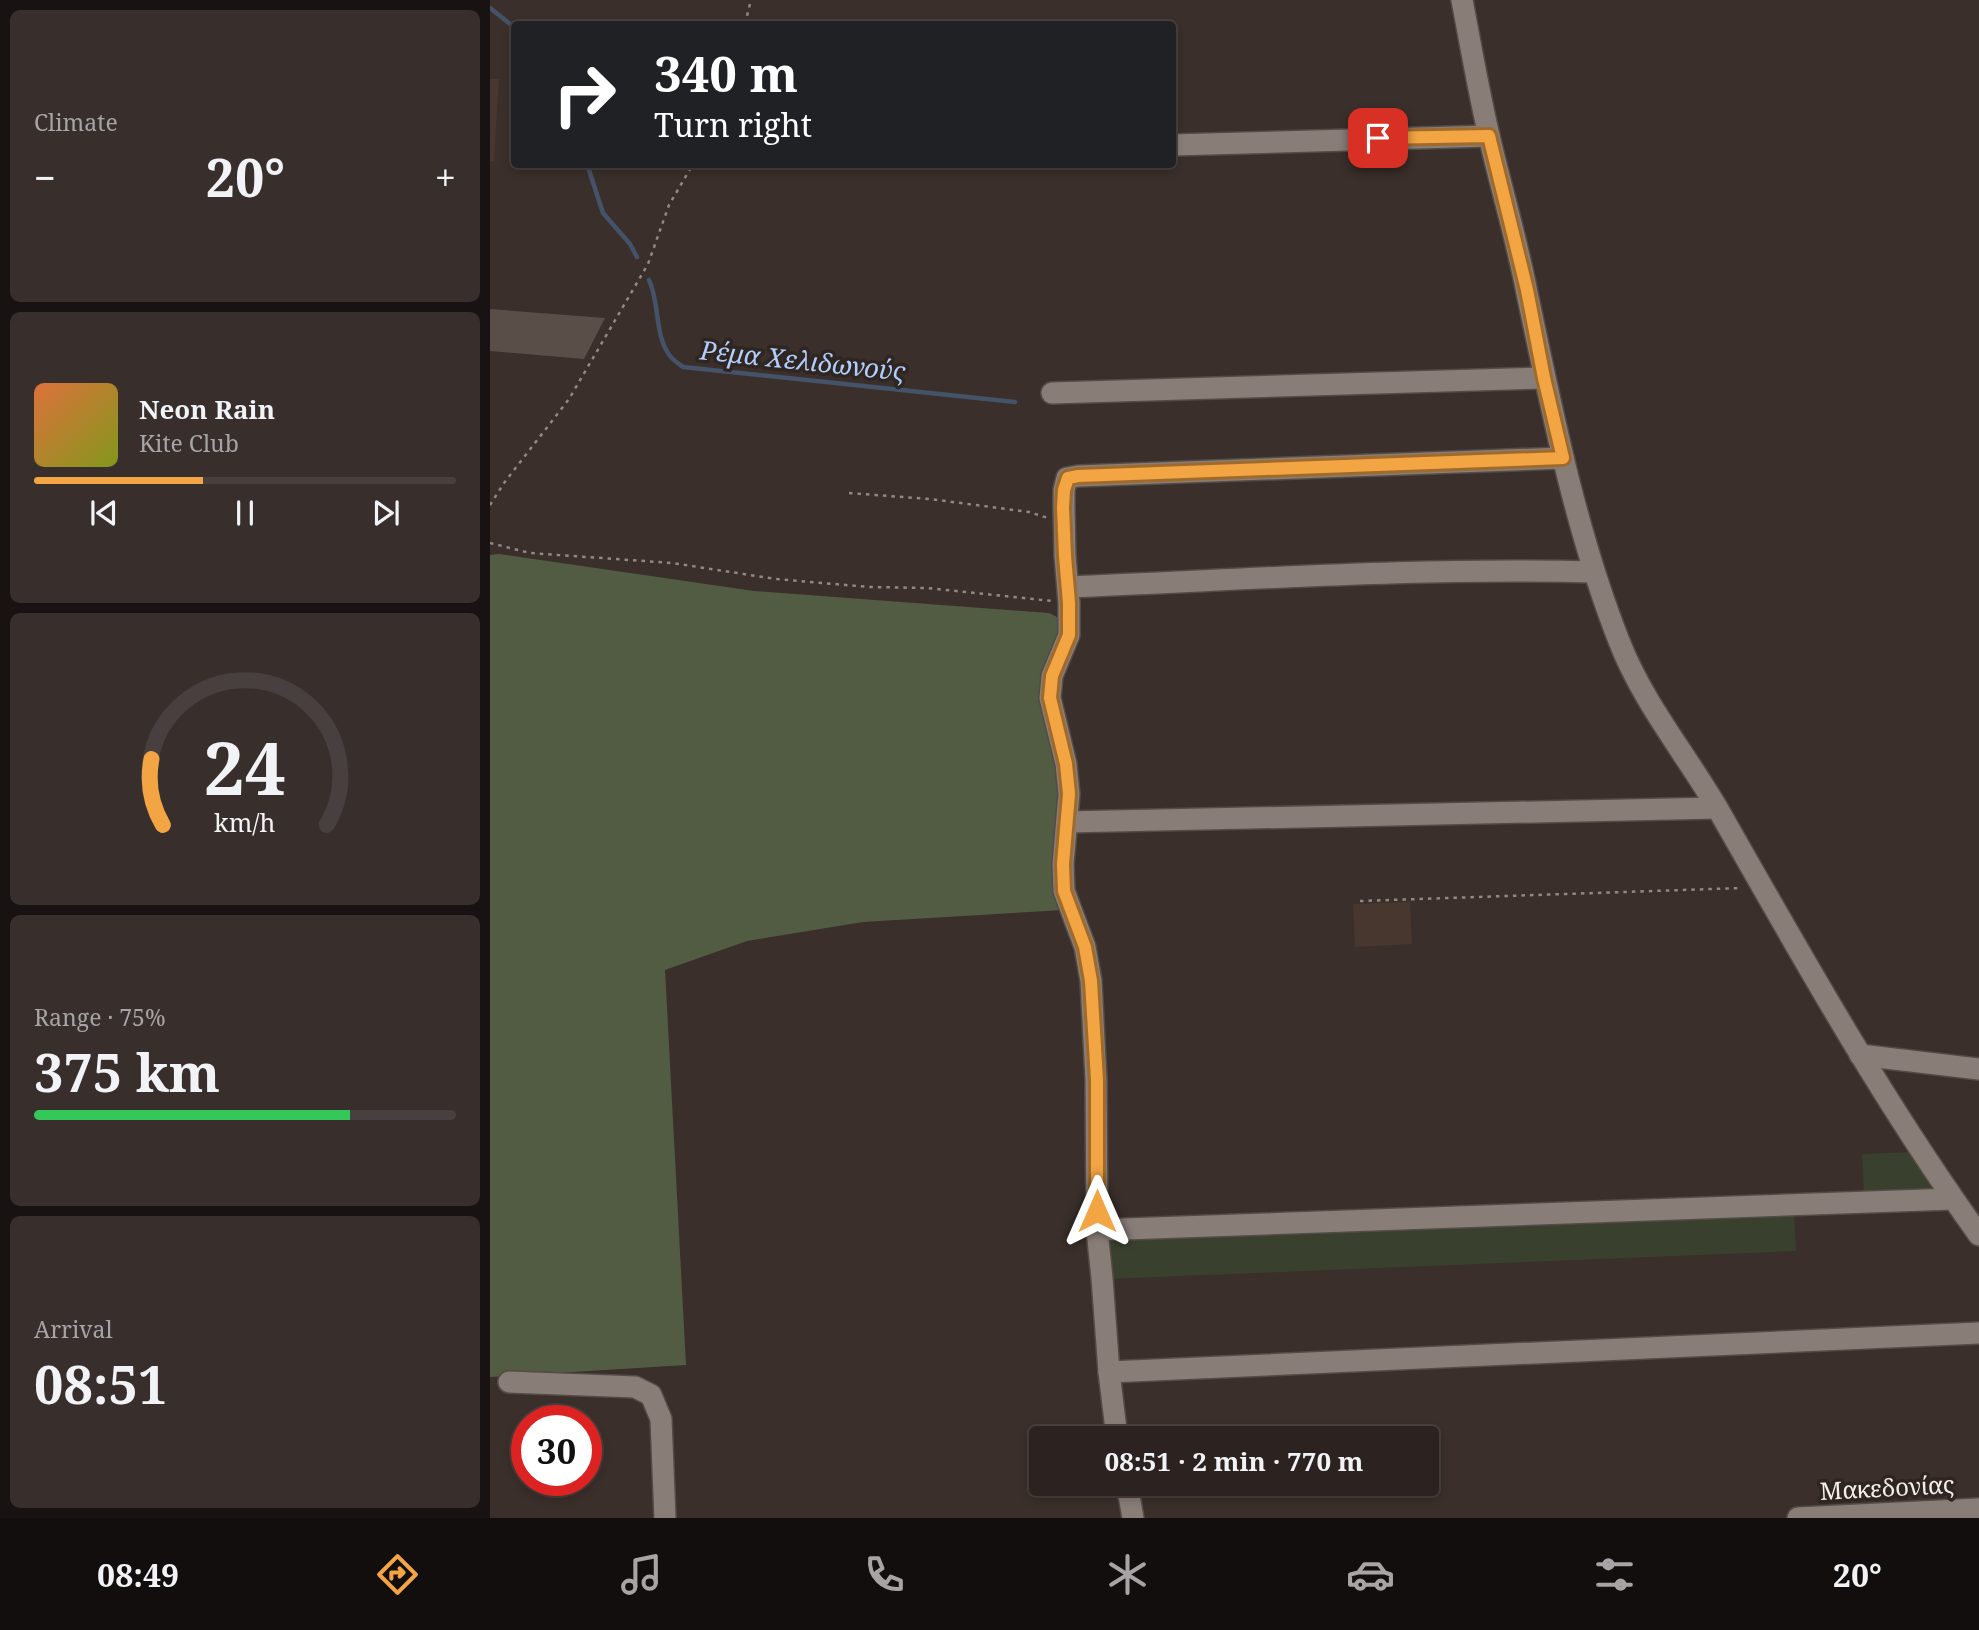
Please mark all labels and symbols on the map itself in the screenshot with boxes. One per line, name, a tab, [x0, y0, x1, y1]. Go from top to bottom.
pin	[1348, 108, 1408, 168]
water label: Ρέμα Χελιδωνούς	[697, 331, 908, 389]
position arrow	[1060, 1174, 1134, 1248]
speed limit sign: 30	[511, 1405, 602, 1496]
street label: Μακεδονίας	[1819, 1467, 1955, 1507]

